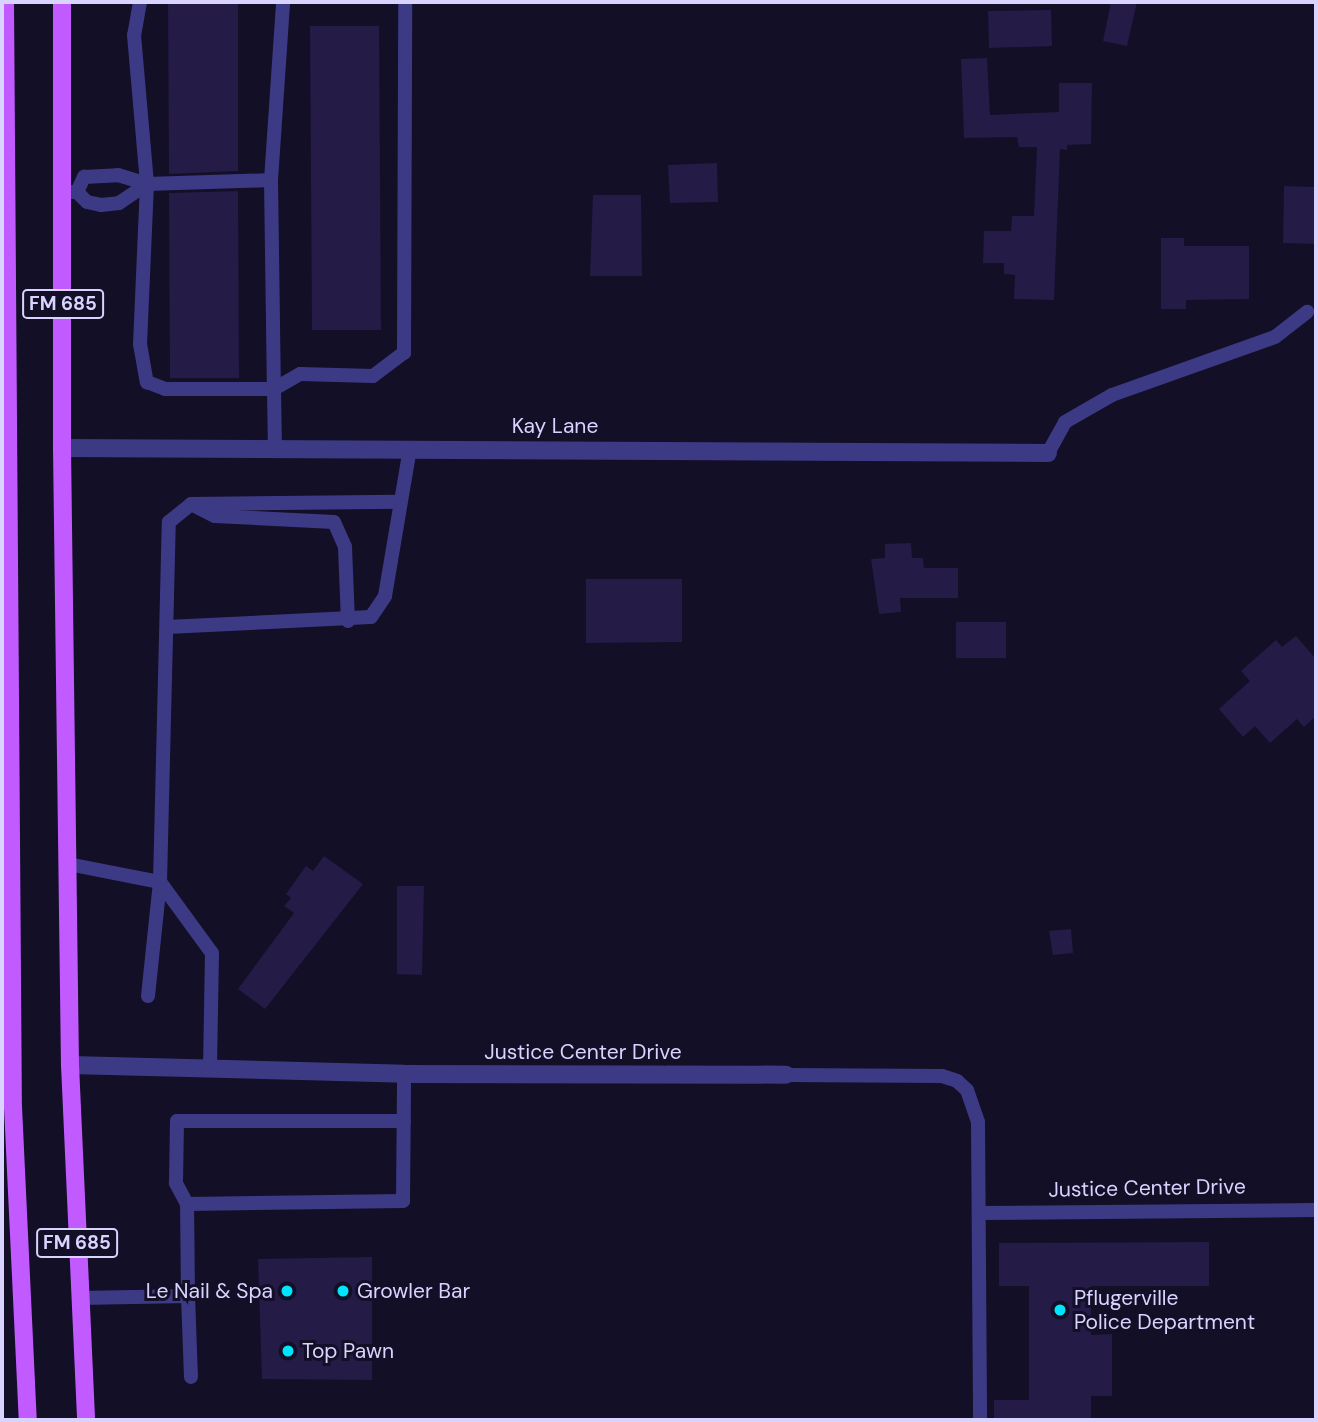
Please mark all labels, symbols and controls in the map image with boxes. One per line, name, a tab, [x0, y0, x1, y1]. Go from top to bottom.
road number: FM 685	[21, 288, 105, 320]
street label: Kay Lane	[512, 413, 598, 439]
street label: Justice Center Drive	[484, 1039, 682, 1065]
street label: Justice Center Drive	[1048, 1174, 1246, 1202]
road number: FM 685	[35, 1228, 119, 1259]
place label: Le Nail & Spa	[146, 1278, 273, 1304]
place label: Growler Bar	[357, 1278, 470, 1304]
marker: Le Nail & Spa	[279, 1283, 295, 1299]
marker: Growler Bar	[335, 1283, 351, 1299]
place label: Pflugerville Police Department	[1074, 1285, 1255, 1335]
marker: Pflugerville Police Department	[1052, 1302, 1068, 1318]
place label: Top Pawn	[302, 1338, 394, 1364]
marker: Top Pawn	[280, 1343, 296, 1359]

